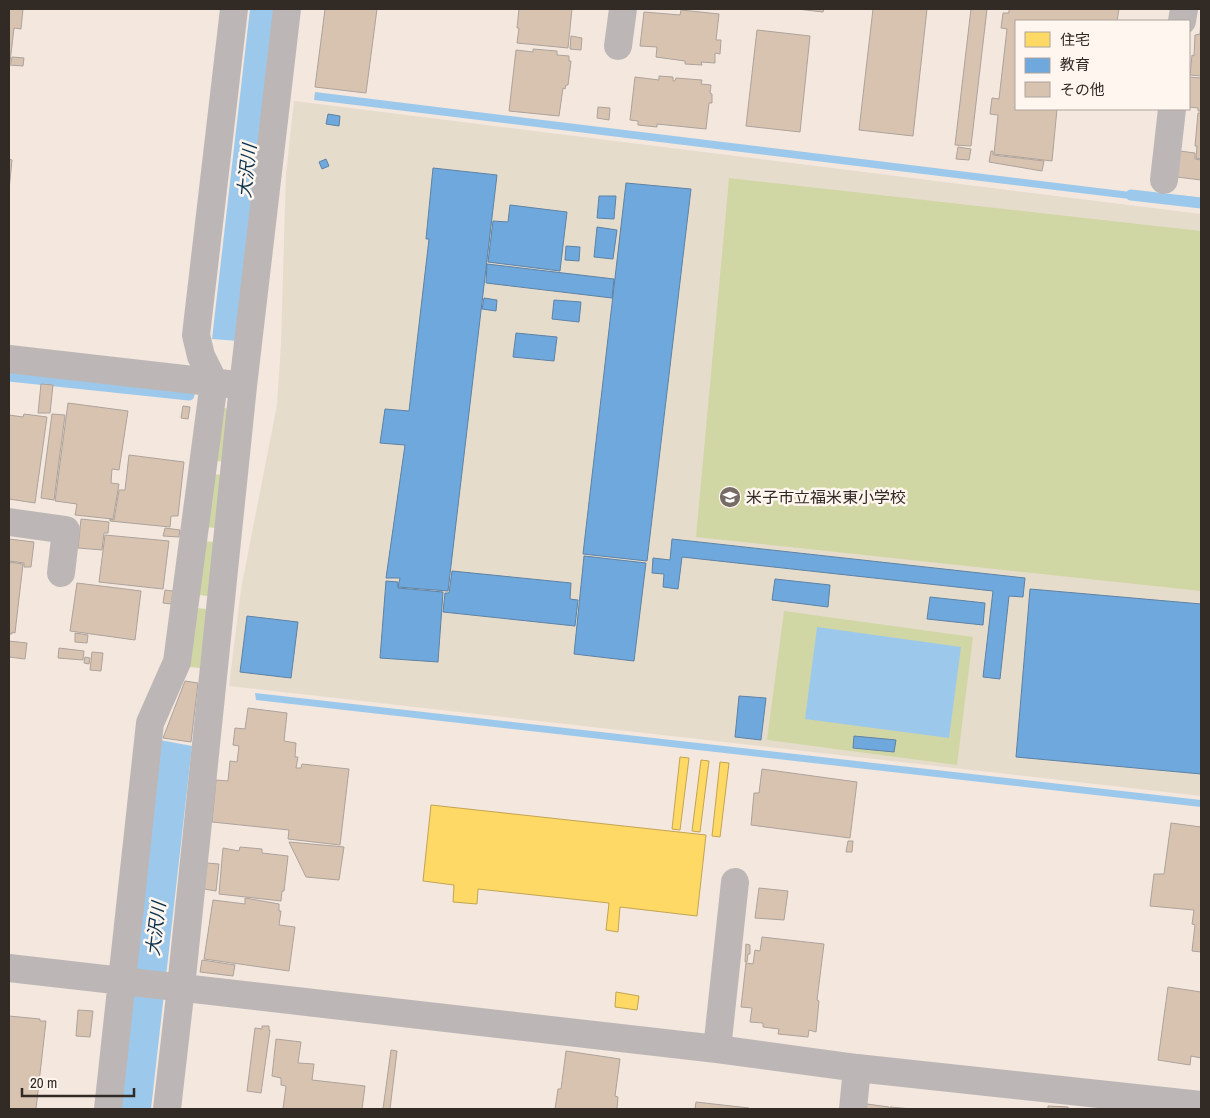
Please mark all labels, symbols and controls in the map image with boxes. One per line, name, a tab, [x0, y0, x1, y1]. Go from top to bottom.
legend	[1015, 20, 1190, 110]
text: 住宅	[1060, 29, 1090, 50]
text: 教育	[1060, 54, 1090, 75]
text: その他	[1060, 79, 1105, 100]
water label: 大沢川	[231, 141, 262, 199]
school or university icon: 米子市立福米東小学校	[718, 485, 742, 509]
place label: 米子市立福米東小学校	[746, 486, 906, 508]
water label: 大沢川	[140, 899, 171, 957]
scale bar	[22, 1066, 135, 1098]
text: 20 m	[30, 1072, 57, 1093]

